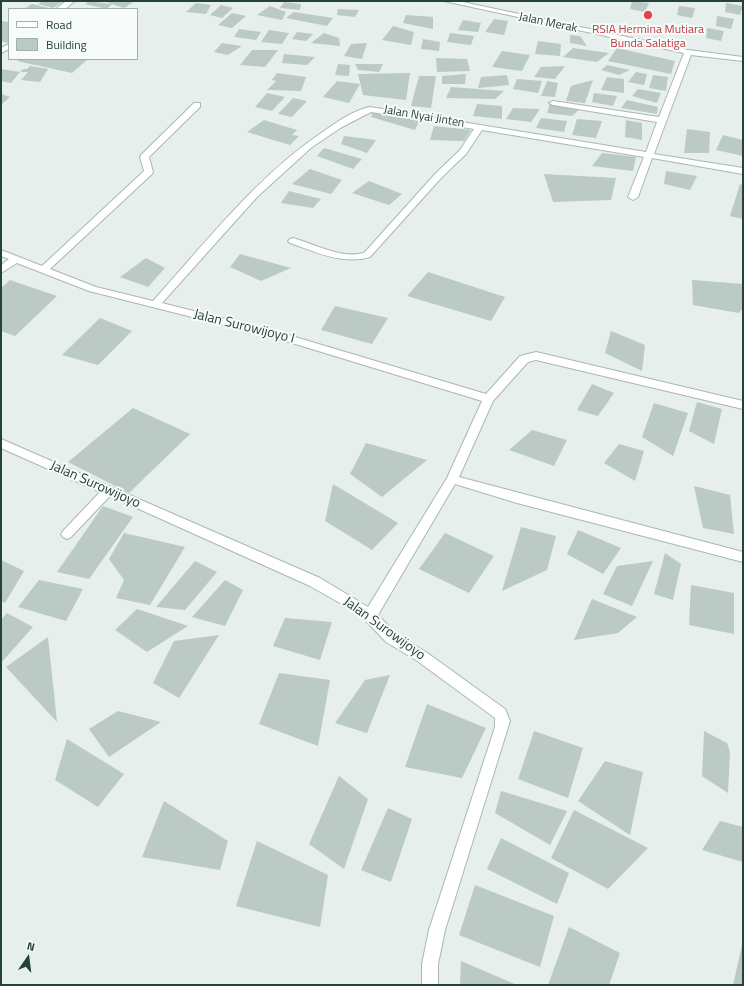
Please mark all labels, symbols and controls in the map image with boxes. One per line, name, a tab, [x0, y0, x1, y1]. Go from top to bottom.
legend	[8, 8, 138, 60]
marker: RSIA Hermina Mutiara Bunda Salatiga	[642, 9, 654, 21]
street label: Jalan Merak	[517, 10, 579, 36]
text: Road	[46, 15, 72, 34]
place label: RSIA Hermina Mutiara Bunda Salatiga	[592, 23, 704, 51]
text: Building	[46, 35, 87, 54]
street label: Jalan Nyai Jinten	[383, 103, 465, 131]
street label: Jalan Surowijoyo I	[192, 306, 296, 348]
street label: Jalan Surowijoyo	[47, 458, 143, 512]
street label: Jalan Surowijoyo	[340, 594, 428, 664]
north arrow	[8, 938, 48, 978]
text: N	[25, 938, 37, 955]

